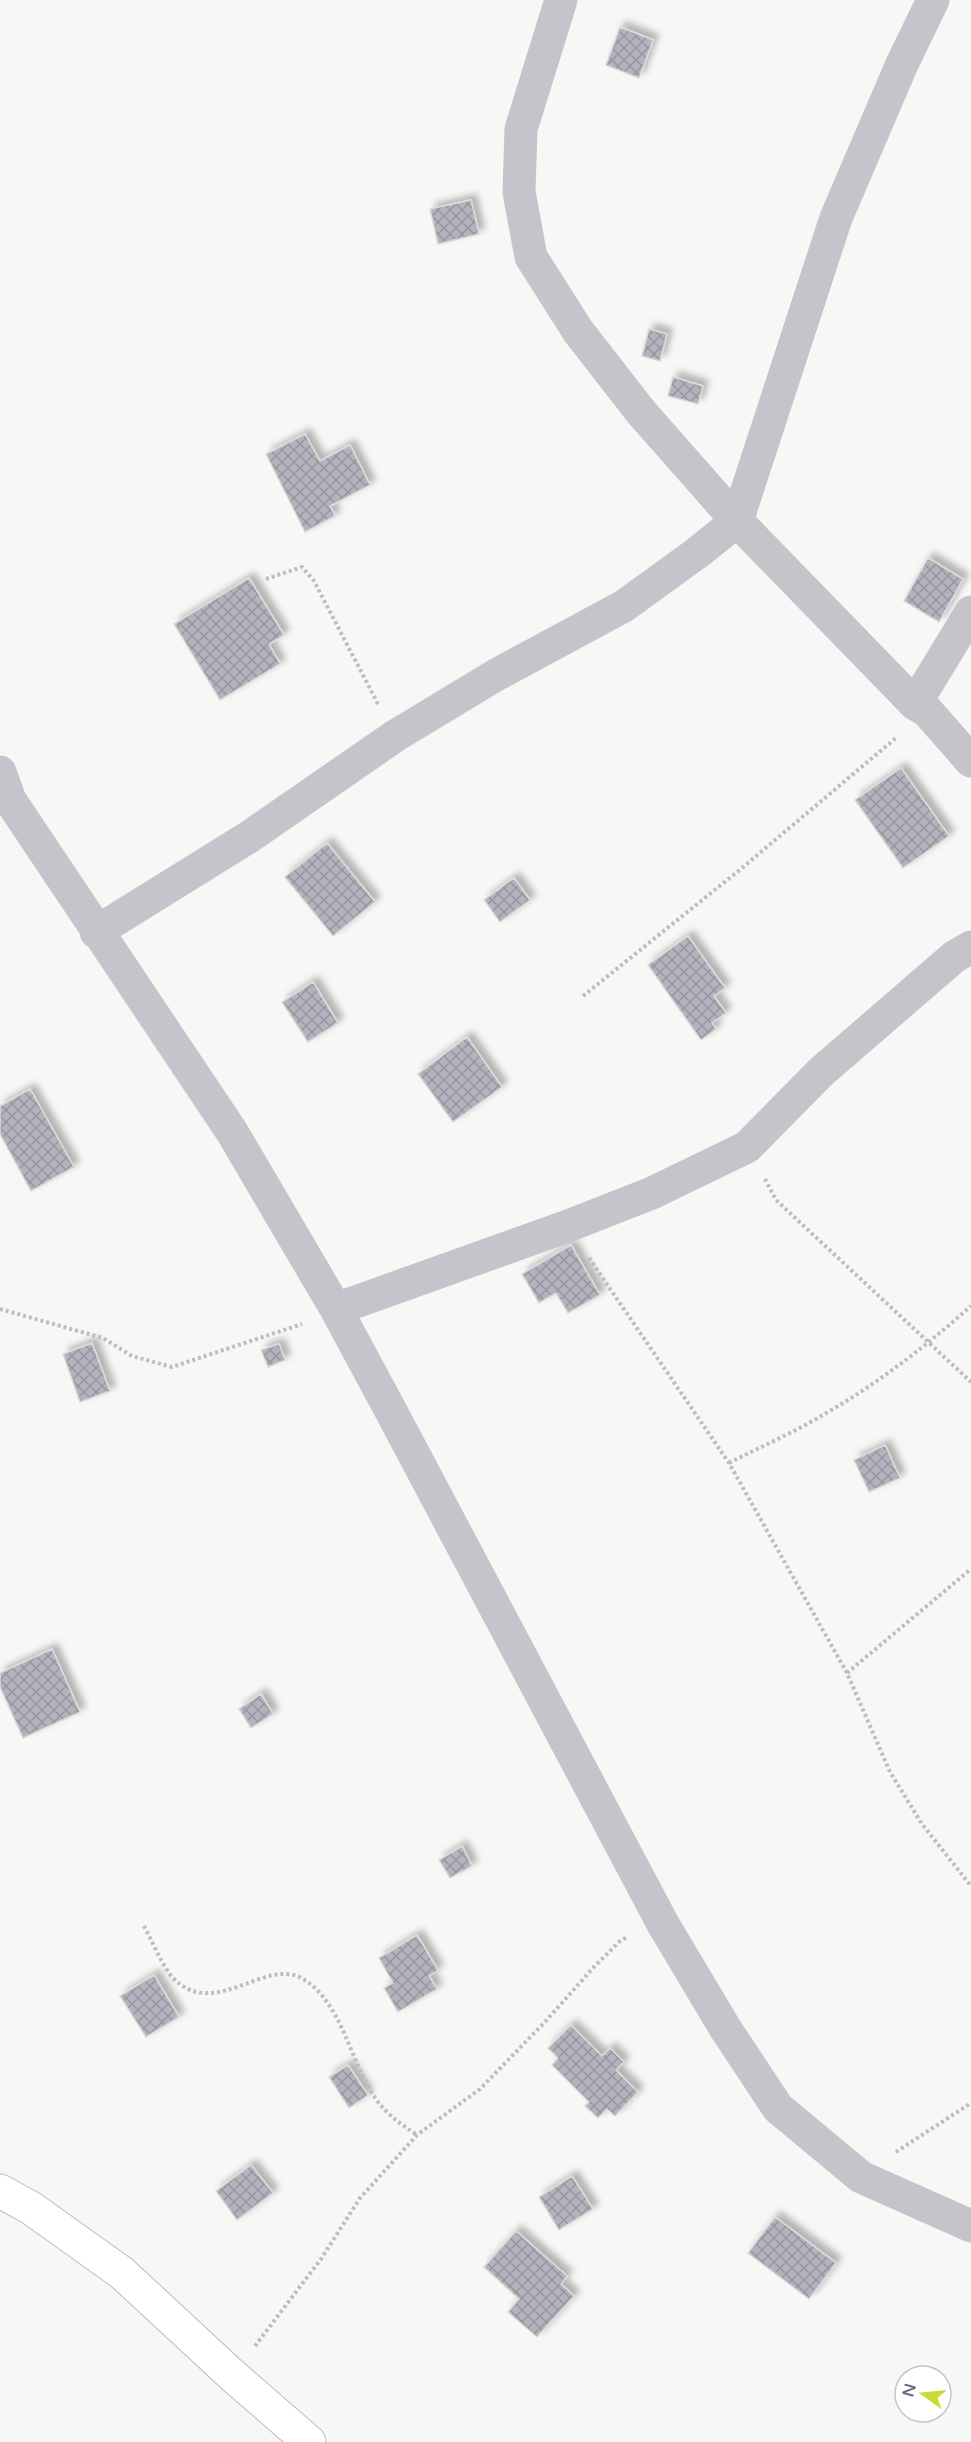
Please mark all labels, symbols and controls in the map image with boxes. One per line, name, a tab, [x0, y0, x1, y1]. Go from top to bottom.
north arrow	[893, 2364, 953, 2424]
text: N	[898, 2382, 921, 2399]

